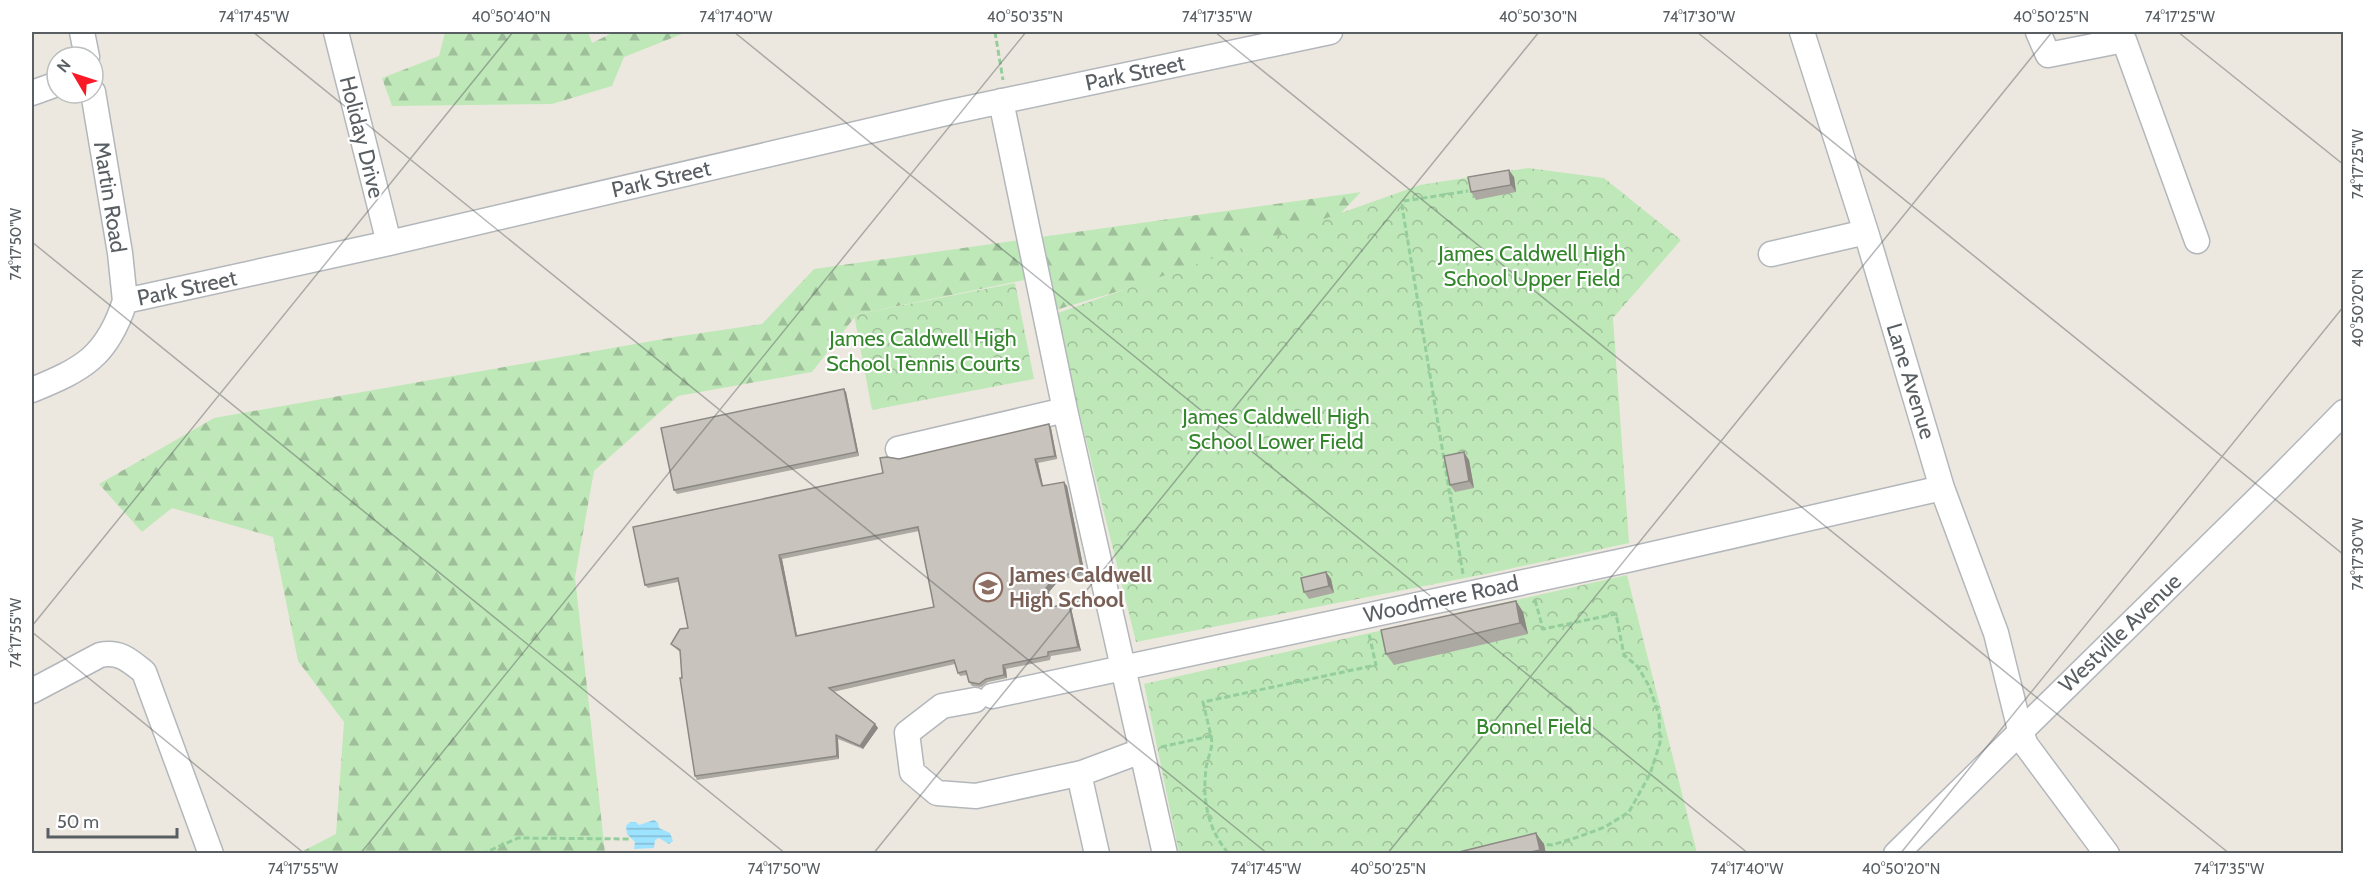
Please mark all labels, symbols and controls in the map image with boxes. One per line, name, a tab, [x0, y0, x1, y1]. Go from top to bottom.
text: 74°17'45"W	[219, 8, 290, 26]
text: 40°50'40"N	[472, 8, 550, 26]
text: 74°17'40"W	[700, 8, 773, 26]
text: 40°50'35"N	[987, 8, 1063, 26]
text: 74°17'35"W	[1182, 8, 1253, 26]
text: 40°50'30"N	[1499, 8, 1577, 26]
text: 74°17'30"W	[1663, 8, 1736, 26]
text: 40°50'25"N	[2013, 8, 2089, 26]
text: 74°17'25"W	[2145, 8, 2216, 26]
north arrow	[45, 45, 105, 105]
street label: Park Street	[1083, 49, 1188, 97]
text: N	[53, 56, 75, 76]
street label: Holiday Drive	[334, 73, 390, 201]
text: 74°17'25"W	[2349, 128, 2367, 199]
street label: Martin Road	[88, 139, 132, 255]
street label: Park Street	[609, 154, 714, 204]
text: 74°17'50"W	[7, 207, 25, 280]
park label: James Caldwell High School Upper Field	[1437, 240, 1626, 292]
street label: Park Street	[135, 264, 240, 312]
text: 40°50'20"N	[2349, 269, 2367, 347]
street label: Lane Avenue	[1881, 320, 1941, 442]
park label: James Caldwell High School Tennis Courts	[826, 325, 1020, 377]
park label: James Caldwell High School Lower Field	[1181, 403, 1370, 455]
text: 74°17'30"W	[2349, 517, 2367, 590]
place label: James Caldwell High School	[1008, 561, 1152, 613]
street label: Westville Avenue	[2053, 568, 2187, 698]
street label: Woodmere Road	[1361, 569, 1521, 629]
school or university icon: James Caldwell High School	[972, 571, 1004, 603]
text: 74°17'55"W	[7, 597, 25, 668]
park label: Bonnel Field	[1476, 713, 1592, 740]
scale bar	[48, 801, 177, 839]
text: 50 m	[57, 811, 99, 833]
text: 74°17'55"W	[268, 860, 339, 878]
text: 74°17'50"W	[748, 860, 821, 878]
text: 74°17'45"W	[1231, 860, 1302, 878]
text: 40°50'25"N	[1350, 860, 1426, 878]
text: 74°17'40"W	[1711, 860, 1784, 878]
text: 40°50'20"N	[1862, 860, 1940, 878]
text: 74°17'35"W	[2194, 860, 2265, 878]

